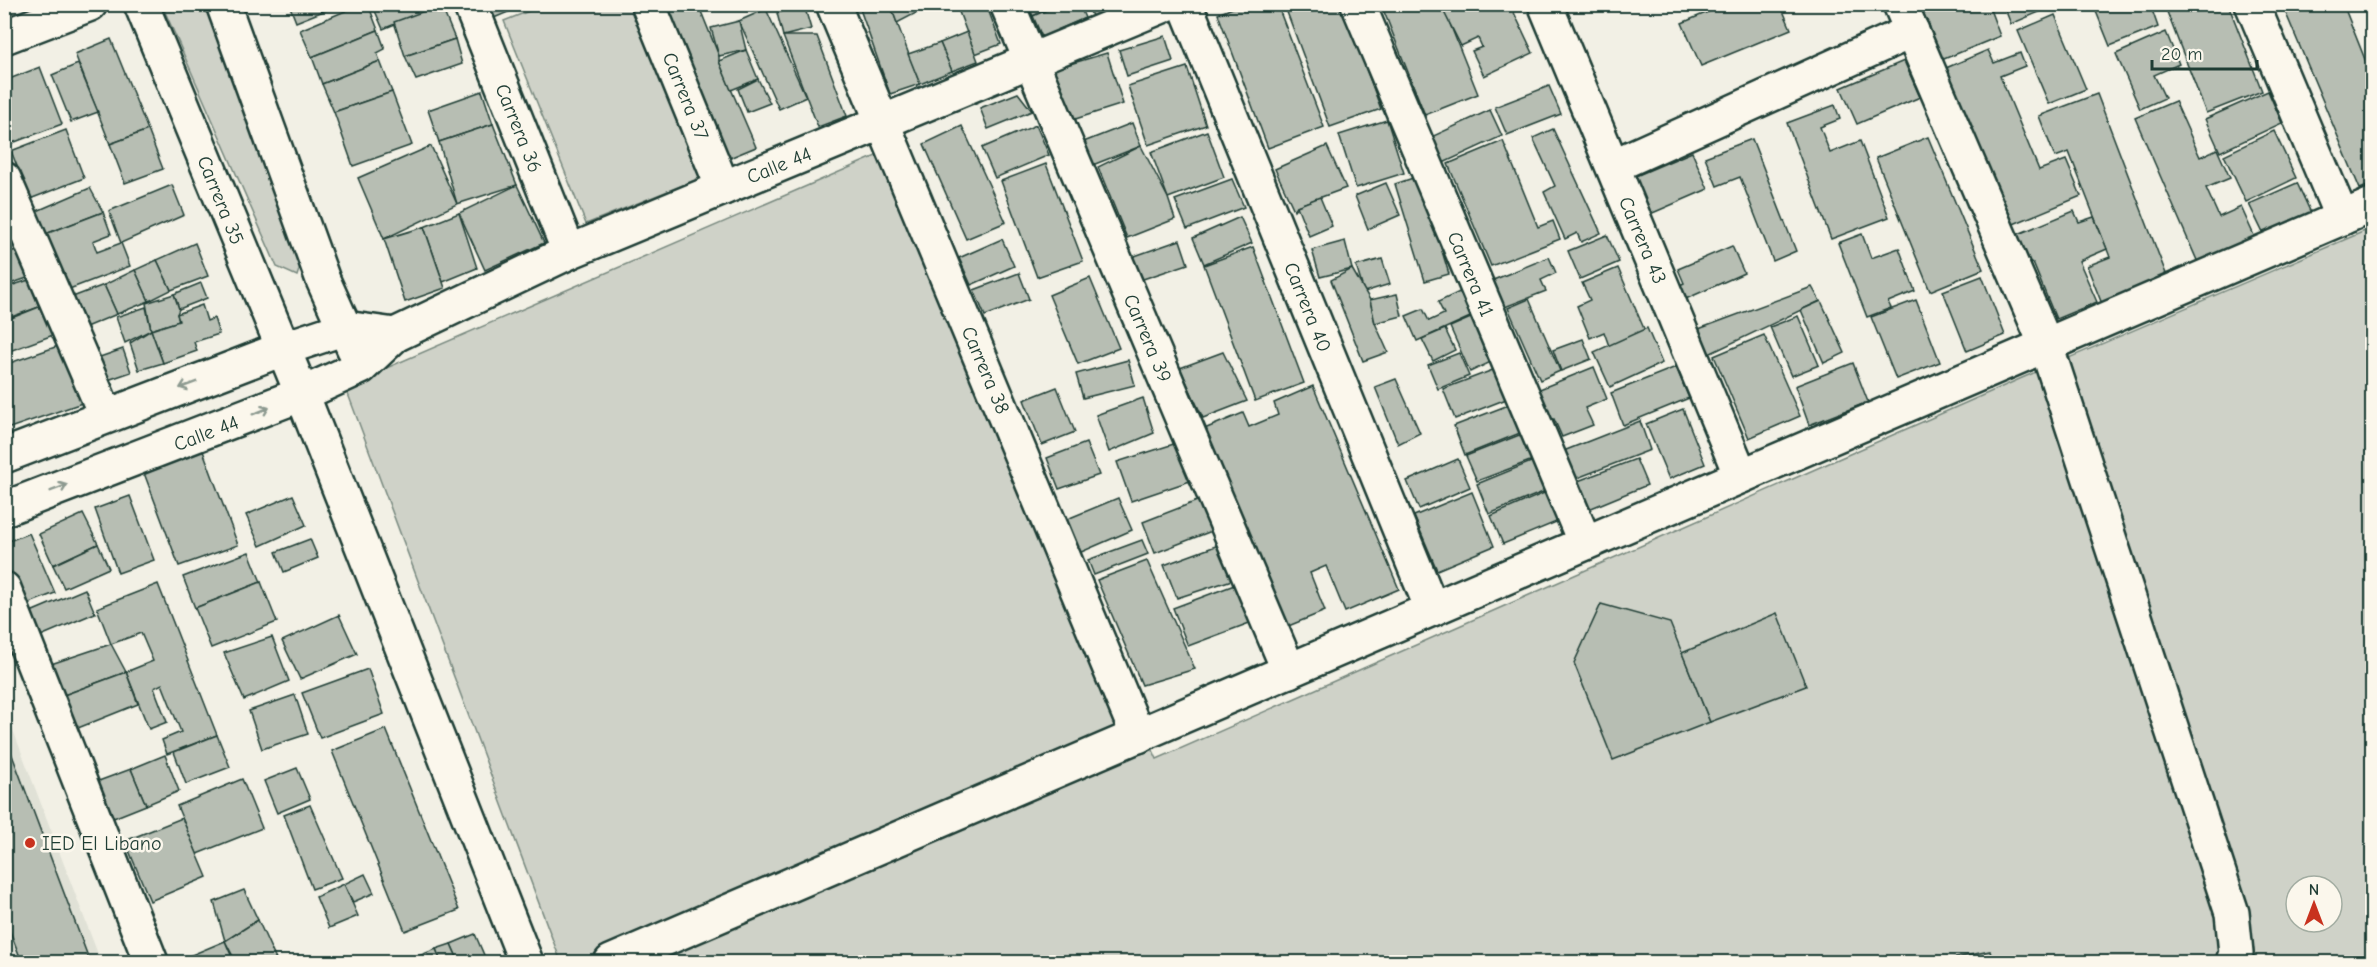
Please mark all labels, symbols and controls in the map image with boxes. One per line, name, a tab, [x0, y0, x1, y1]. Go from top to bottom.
scale bar	[2152, 33, 2257, 71]
text: 20 m	[2161, 44, 2202, 65]
street label: Carrera 37	[658, 49, 714, 144]
street label: Carrera 36	[490, 80, 547, 176]
street label: Calle 44	[744, 142, 815, 189]
street label: Carrera 35	[192, 152, 249, 248]
street label: Carrera 43	[1614, 193, 1671, 287]
street label: Carrera 41	[1442, 228, 1499, 320]
street label: Carrera 40	[1279, 259, 1336, 355]
street label: Carrera 39	[1119, 291, 1176, 386]
street label: Carrera 38	[957, 323, 1014, 418]
one-way arrow	[179, 380, 198, 391]
one-way arrow	[251, 405, 270, 416]
street label: Calle 44	[171, 411, 242, 456]
one-way arrow	[49, 482, 68, 493]
place label: IED El Libano	[42, 832, 161, 855]
marker: IED El Libano	[23, 836, 37, 850]
north arrow	[2284, 874, 2344, 934]
text: N	[2309, 881, 2319, 899]

